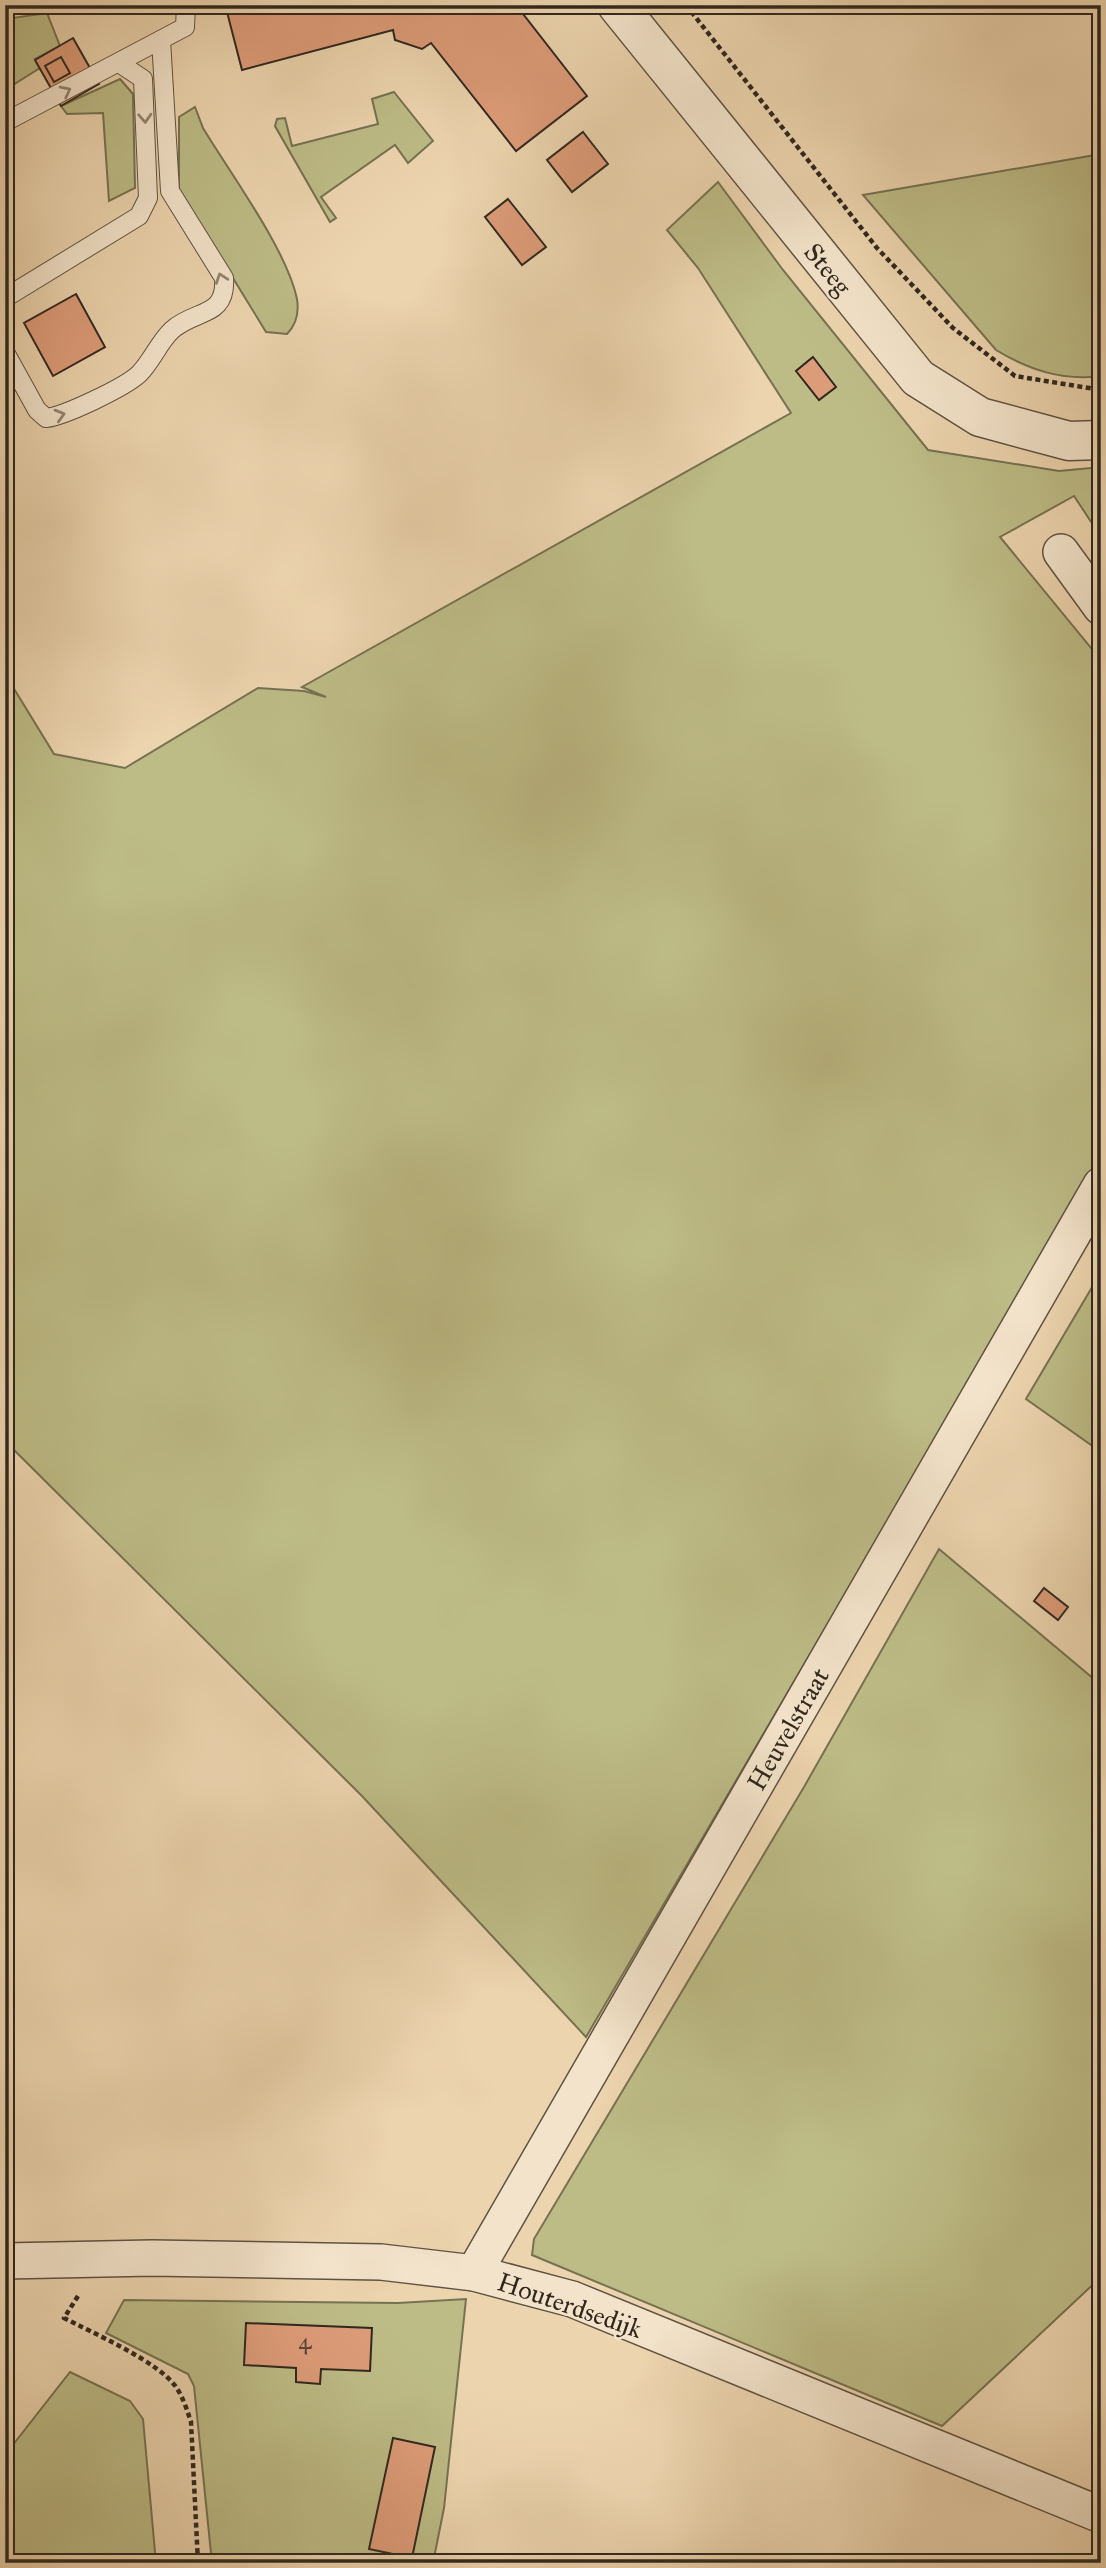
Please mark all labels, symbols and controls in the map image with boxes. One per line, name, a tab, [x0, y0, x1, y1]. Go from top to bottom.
one-way arrow	[59, 85, 71, 99]
one-way arrow	[137, 113, 152, 124]
street label: Steeg	[797, 236, 859, 302]
one-way arrow	[215, 272, 229, 285]
one-way arrow	[53, 408, 65, 423]
street label: Heuvelstraat	[740, 1662, 836, 1796]
street label: Houterdsedijk	[493, 2265, 647, 2345]
house number: 4	[299, 2327, 313, 2355]

